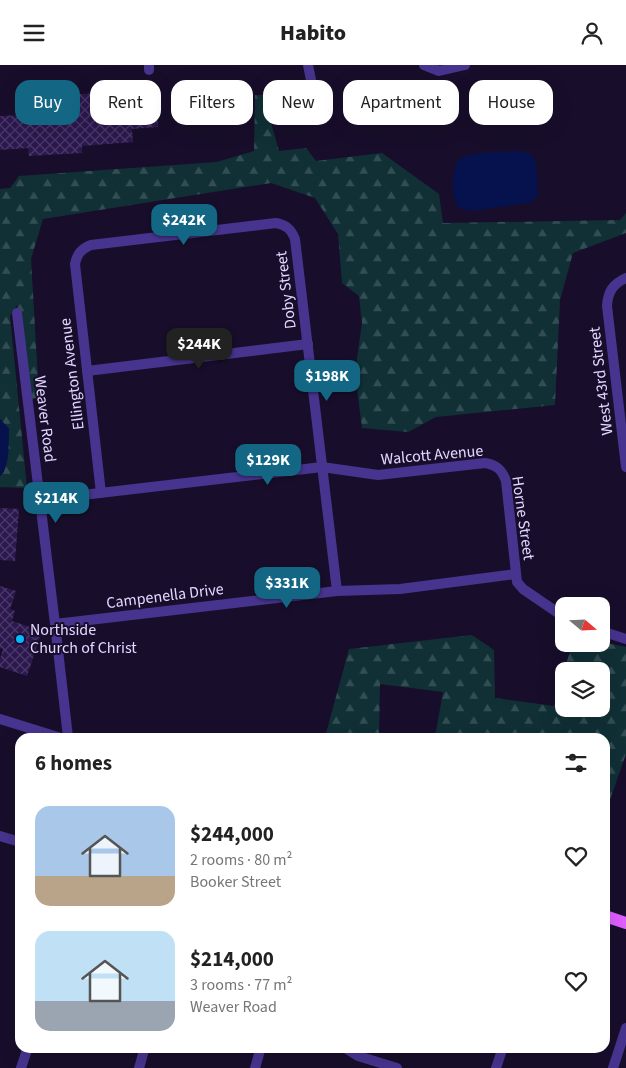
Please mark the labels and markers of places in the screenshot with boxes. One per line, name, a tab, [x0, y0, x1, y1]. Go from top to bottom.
pin: $242K	[149, 203, 219, 246]
pin: $244K	[164, 327, 234, 370]
pin: $198K	[292, 359, 362, 402]
pin: $129K	[233, 443, 303, 486]
pin: $214K	[21, 481, 91, 524]
pin: $331K	[252, 567, 322, 609]
place label: Northside Church of Christ	[30, 619, 137, 659]
marker: Northside Church of Christ	[14, 633, 26, 645]

